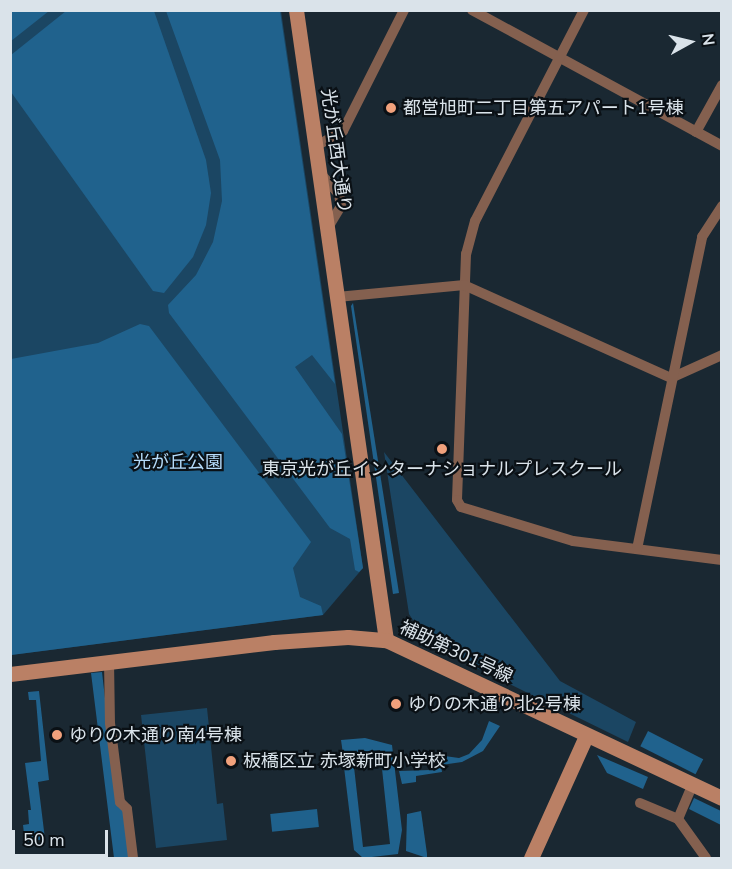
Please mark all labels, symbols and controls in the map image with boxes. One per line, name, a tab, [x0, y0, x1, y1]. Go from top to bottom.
north arrow	[660, 12, 720, 72]
text: N	[696, 32, 720, 47]
street label: 光が丘西大通り	[317, 87, 355, 215]
place label: 都営旭町二丁目第五アパート1号棟	[403, 97, 684, 119]
marker: 都営旭町二丁目第五アパート1号棟	[384, 101, 398, 115]
marker: 東京光が丘インターナショナルプレスクール	[435, 442, 449, 456]
park label: 光が丘公園	[133, 451, 223, 473]
place label: 東京光が丘インターナショナルプレスクール	[262, 458, 622, 480]
street label: 補助第301号線	[396, 616, 516, 688]
place label: ゆりの木通り北2号棟	[408, 693, 581, 715]
marker: ゆりの木通り北2号棟	[389, 697, 403, 711]
place label: ゆりの木通り南4号棟	[69, 724, 242, 746]
marker: ゆりの木通り南4号棟	[50, 728, 64, 742]
place label: 板橋区立 赤塚新町小学校	[243, 750, 446, 772]
marker: 板橋区立 赤塚新町小学校	[224, 754, 238, 768]
scale bar	[15, 818, 111, 856]
text: 50 m	[23, 828, 65, 852]

